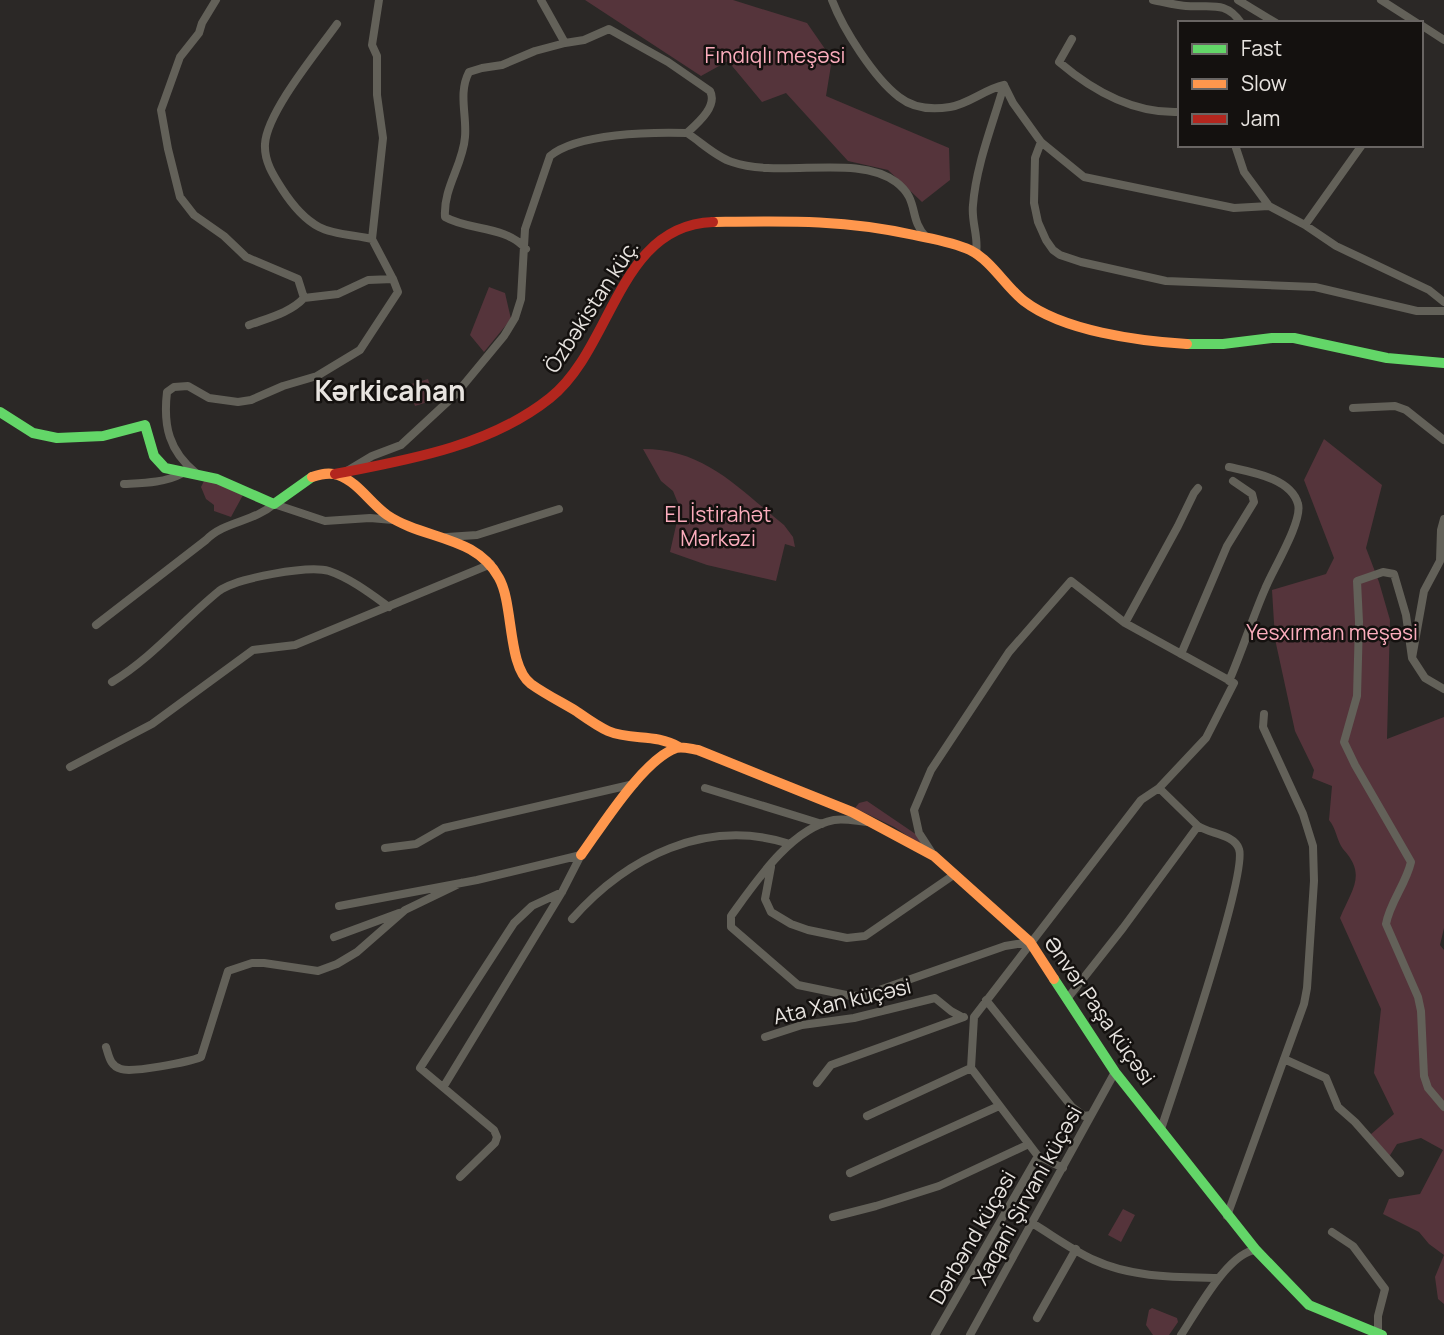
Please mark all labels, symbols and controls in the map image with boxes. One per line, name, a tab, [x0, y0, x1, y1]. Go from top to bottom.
legend	[1178, 21, 1423, 147]
text: Fast	[1241, 34, 1282, 62]
park label: Fındıqlı meşəsi	[705, 41, 845, 69]
text: Slow	[1241, 69, 1287, 97]
text: Jam	[1241, 104, 1280, 132]
street label: Özbəkistan küç.	[537, 234, 645, 378]
district label: Kərkicahan	[314, 371, 466, 409]
park label: EL İstirahət Mərkəzi	[664, 500, 772, 552]
park label: Yesxırman meşəsi	[1246, 618, 1418, 646]
street label: Ənvər Paşa küçəsi	[1038, 930, 1162, 1090]
street label: Ata Xan küçəsi	[770, 972, 914, 1030]
street label: Xaqani Şirvani küçəsi	[966, 1100, 1088, 1290]
street label: Dərbənd küçəsi	[922, 1165, 1022, 1309]

